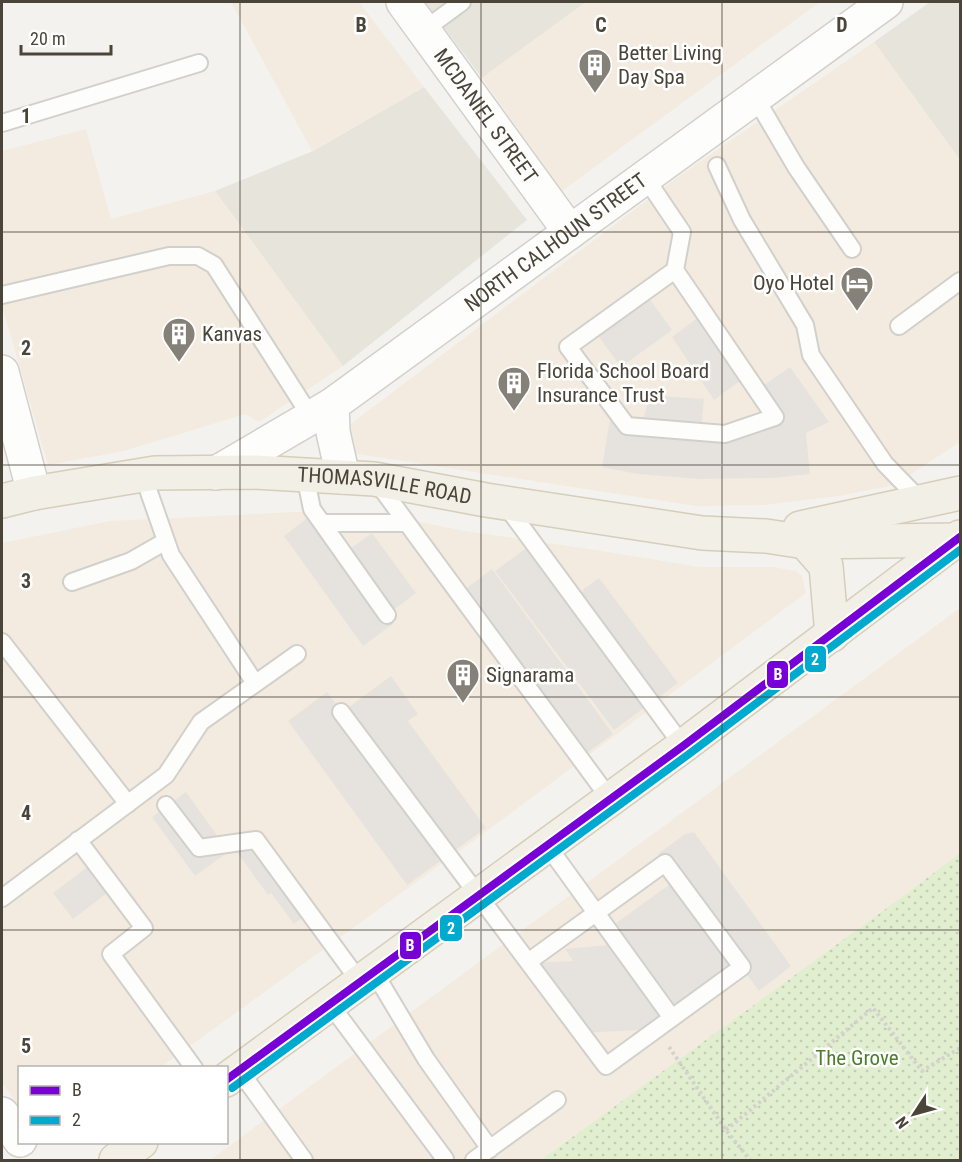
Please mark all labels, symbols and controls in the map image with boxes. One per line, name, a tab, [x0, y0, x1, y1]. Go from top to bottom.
text: B	[355, 13, 367, 37]
text: C	[595, 13, 607, 37]
text: D	[836, 13, 848, 37]
scale bar	[21, 18, 111, 56]
text: 20 m	[30, 28, 65, 49]
place label: Better Living Day Spa	[618, 41, 722, 89]
street label: MCDANIEL STREET	[429, 44, 543, 188]
building icon: Better Living Day Spa	[577, 47, 613, 94]
text: 1	[21, 104, 31, 128]
street label: NORTH CALHOUN STREET	[460, 168, 651, 316]
hotel icon: Oyo Hotel	[839, 265, 875, 312]
place label: Oyo Hotel	[753, 271, 834, 295]
building icon: Kanvas	[161, 316, 197, 363]
place label: Kanvas	[202, 322, 262, 346]
text: 2	[21, 336, 31, 360]
place label: Florida School Board Insurance Trust	[537, 359, 709, 407]
building icon: Florida School Board Insurance Trust	[496, 365, 532, 412]
street label: THOMASVILLE ROAD	[297, 463, 474, 509]
text: 3	[21, 569, 31, 593]
line badge: 2	[804, 645, 827, 673]
text: 2	[811, 650, 819, 669]
building icon: Signarama	[445, 657, 481, 704]
line badge: B	[766, 660, 789, 689]
place label: Signarama	[486, 663, 574, 687]
text: B	[774, 665, 783, 684]
text: 4	[21, 801, 31, 825]
line badge: 2	[439, 914, 463, 942]
text: 2	[447, 919, 455, 938]
line badge: B	[399, 931, 422, 960]
text: B	[406, 936, 415, 955]
text: 5	[21, 1034, 31, 1058]
park label: The Grove	[815, 1046, 899, 1070]
legend	[18, 1066, 228, 1144]
text: B	[72, 1079, 82, 1100]
north arrow	[884, 1084, 944, 1144]
text: 2	[72, 1109, 81, 1130]
text: N	[892, 1113, 913, 1132]

